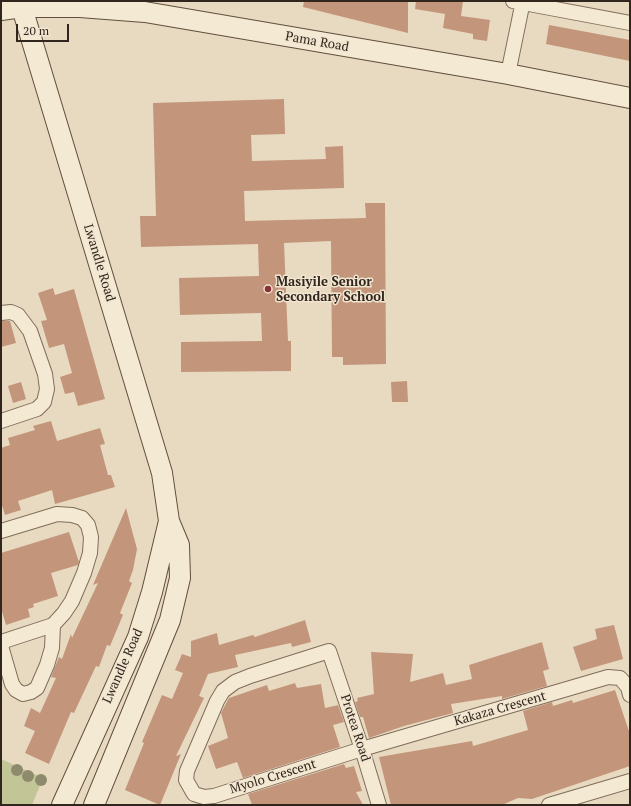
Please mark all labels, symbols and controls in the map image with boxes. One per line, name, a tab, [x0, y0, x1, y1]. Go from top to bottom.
scale bar	[18, 16, 71, 42]
text: 20 m	[23, 23, 49, 38]
street label: Pama Road	[284, 29, 350, 55]
street label: Lwandle Road	[80, 222, 118, 304]
place label: Masiyile Senior Secondary School	[276, 274, 385, 305]
marker: Masiyile Senior Secondary School	[263, 284, 273, 294]
street label: Lwandle Road	[100, 626, 146, 706]
street label: Kakaza Crescent	[452, 688, 548, 730]
street label: Protea Road	[337, 692, 373, 764]
street label: Myolo Crescent	[228, 756, 318, 798]

